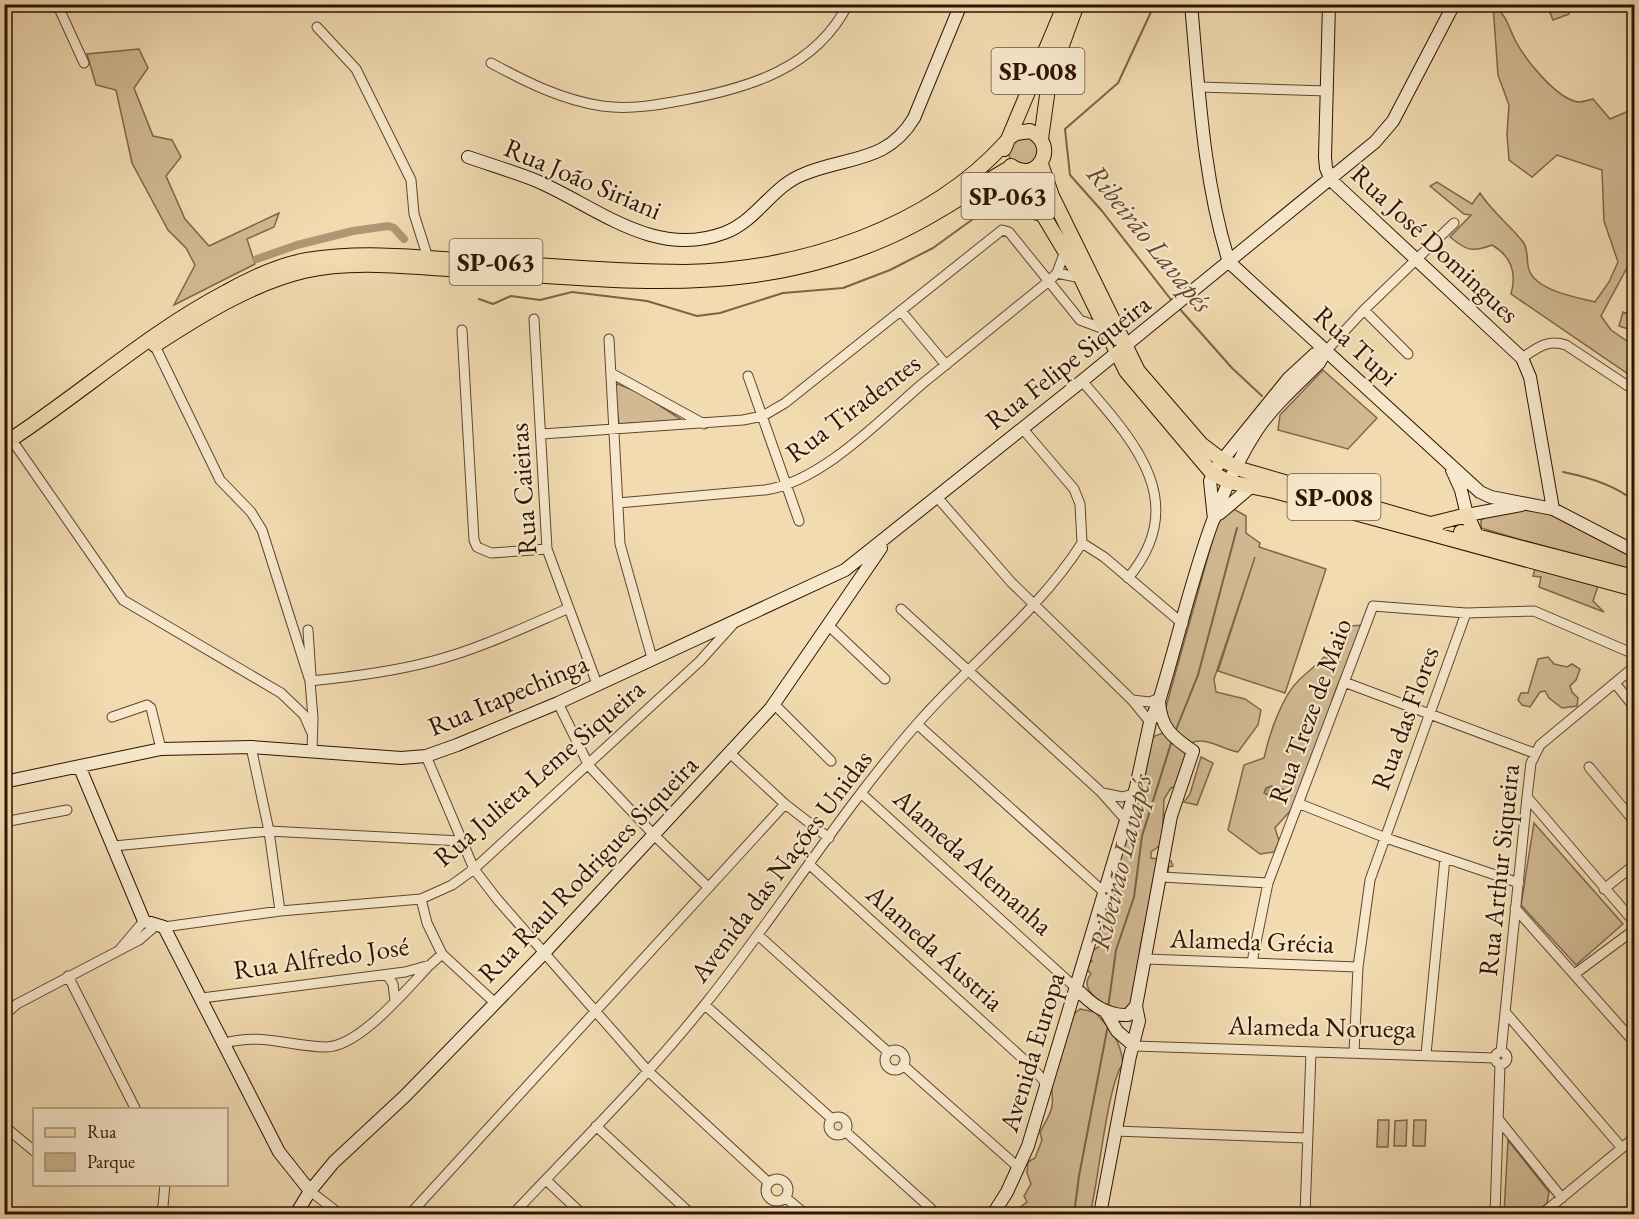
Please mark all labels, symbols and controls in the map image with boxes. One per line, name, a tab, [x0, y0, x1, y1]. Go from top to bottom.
road number: SP-008	[992, 48, 1084, 94]
street label: Rua João Siriani	[499, 130, 668, 228]
water label: Ribeirão Lavapés	[1079, 156, 1221, 320]
street label: Rua José Domingues	[1344, 157, 1527, 331]
road number: SP-063	[962, 173, 1054, 219]
road number: SP-063	[450, 239, 542, 285]
street label: Rua Felipe Siqueira	[978, 286, 1158, 437]
street label: Rua Tupi	[1307, 298, 1406, 394]
street label: Rua Tiradentes	[778, 345, 927, 470]
street label: Rua Caieiras	[500, 422, 545, 556]
road number: SP-008	[1288, 474, 1380, 520]
street label: Rua Treze de Maio	[1260, 613, 1359, 808]
street label: Rua das Flores	[1362, 641, 1447, 794]
street label: Rua Itapechinga	[422, 645, 593, 744]
street label: Rua Julieta Leme Siqueira	[426, 671, 652, 874]
street label: Avenida das Nações Unidas	[681, 742, 880, 990]
street label: Rua Raul Rodrigues Siqueira	[470, 747, 706, 990]
street label: Rua Arthur Siqueira	[1470, 762, 1527, 978]
water label: Ribeirão Lavapés	[1081, 770, 1159, 954]
street label: Alameda Alemanha	[885, 780, 1061, 943]
street label: Alameda Áustria	[858, 876, 1012, 1019]
street label: Alameda Grécia	[1168, 920, 1335, 961]
street label: Rua Alfredo José	[231, 928, 411, 987]
street label: Avenida Europa	[990, 968, 1072, 1137]
street label: Alameda Noruega	[1227, 1007, 1417, 1046]
legend	[33, 1108, 228, 1186]
text: Rua	[87, 1120, 117, 1143]
text: Parque	[87, 1150, 135, 1173]

